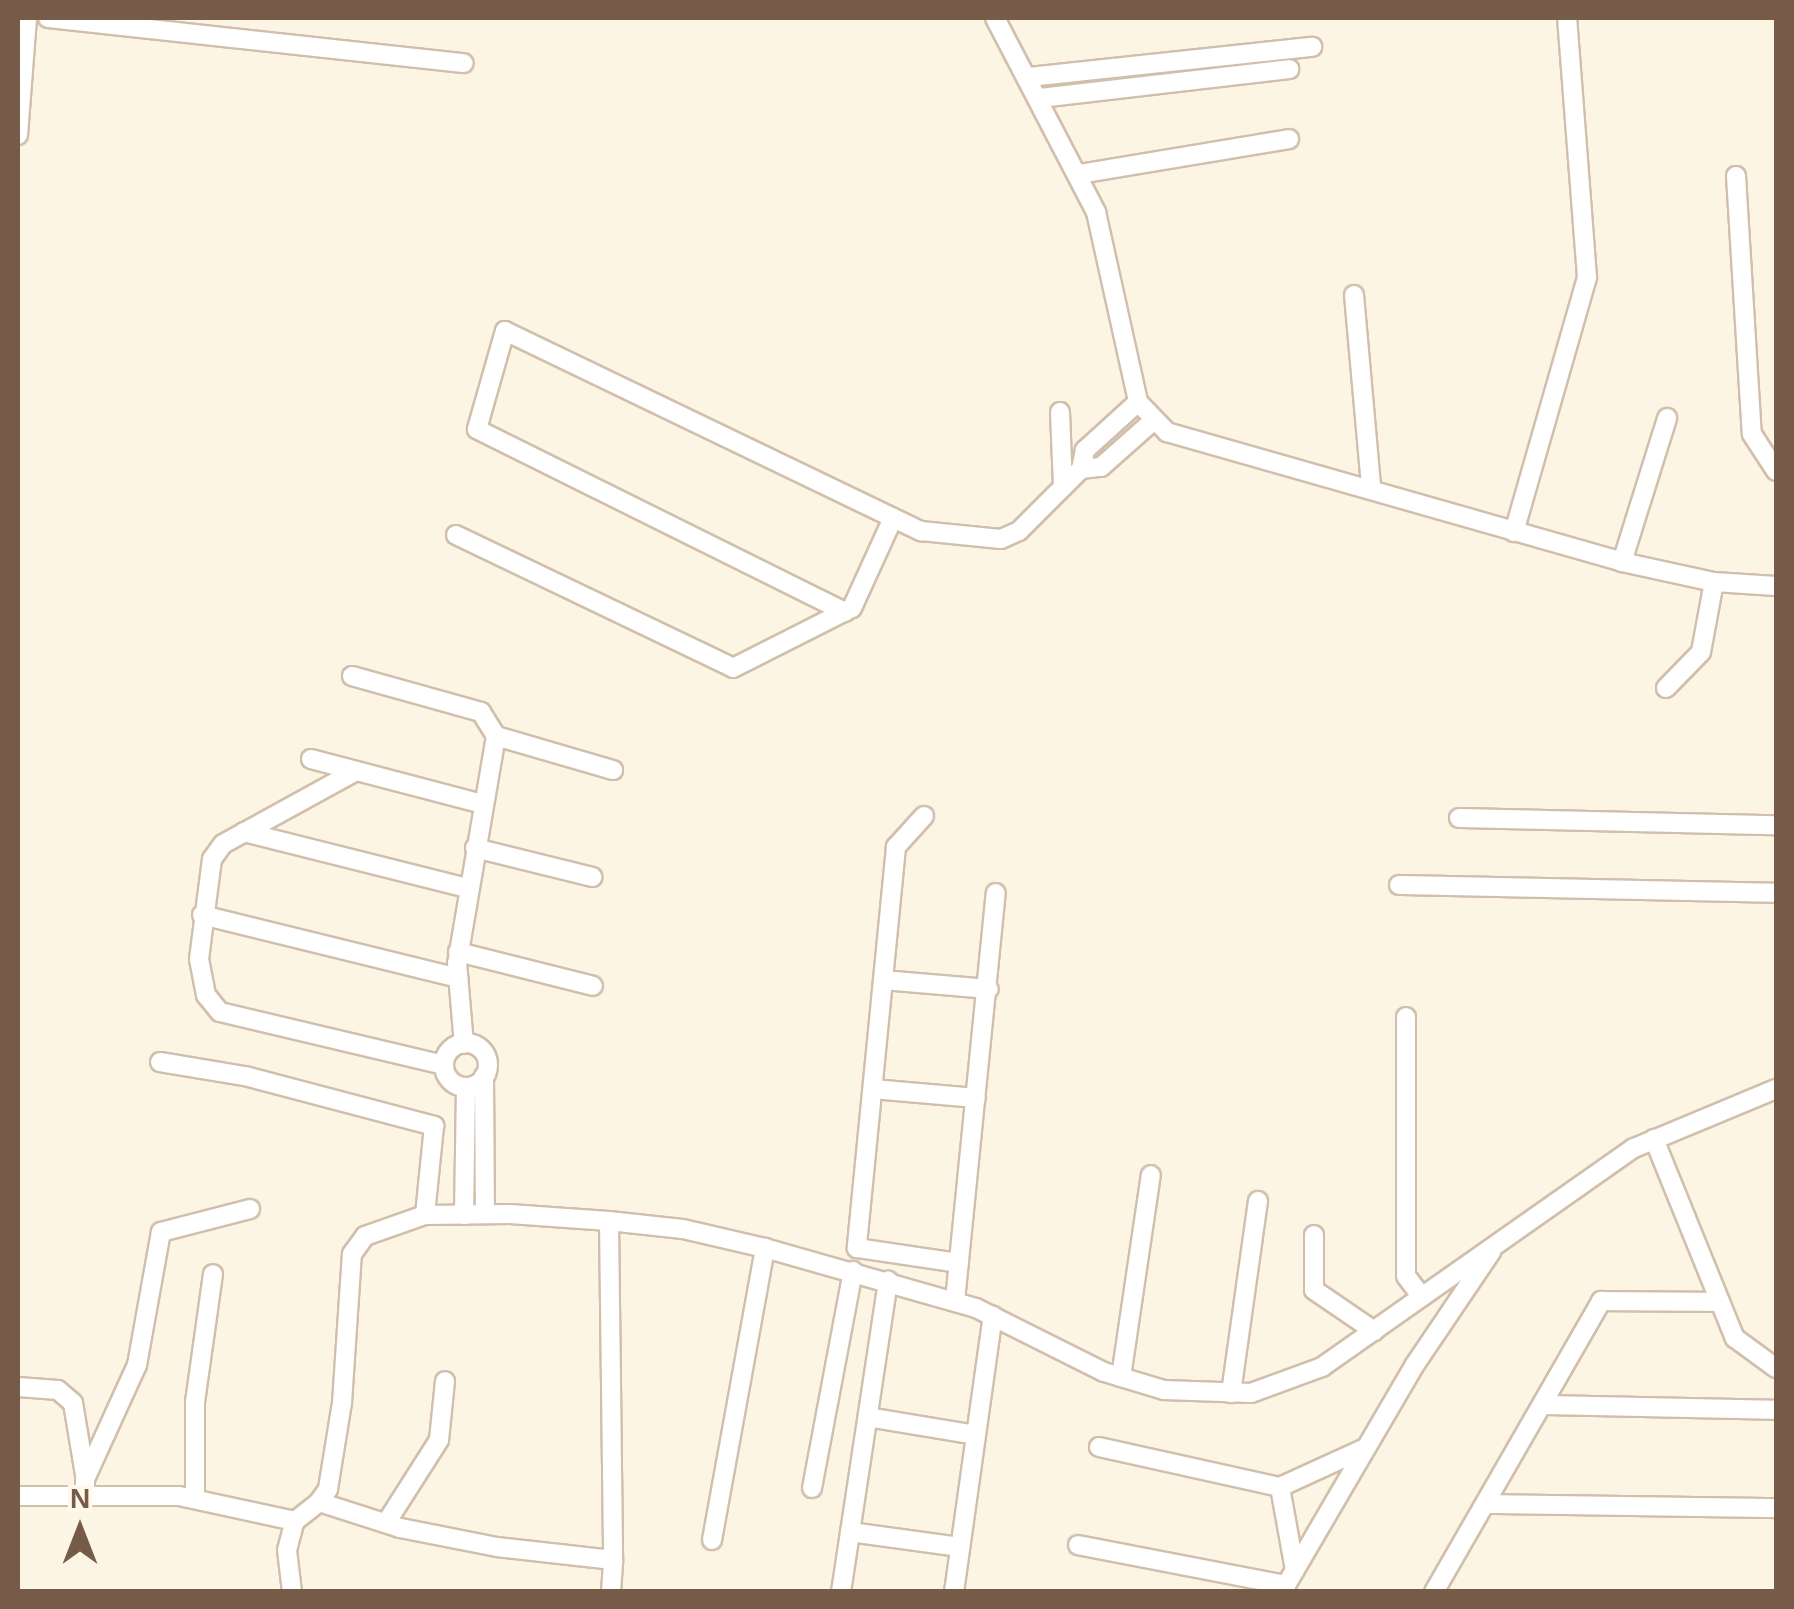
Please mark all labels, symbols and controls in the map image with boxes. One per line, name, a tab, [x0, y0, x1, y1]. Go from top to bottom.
north arrow	[30, 1479, 130, 1579]
text: N	[70, 1483, 90, 1514]

